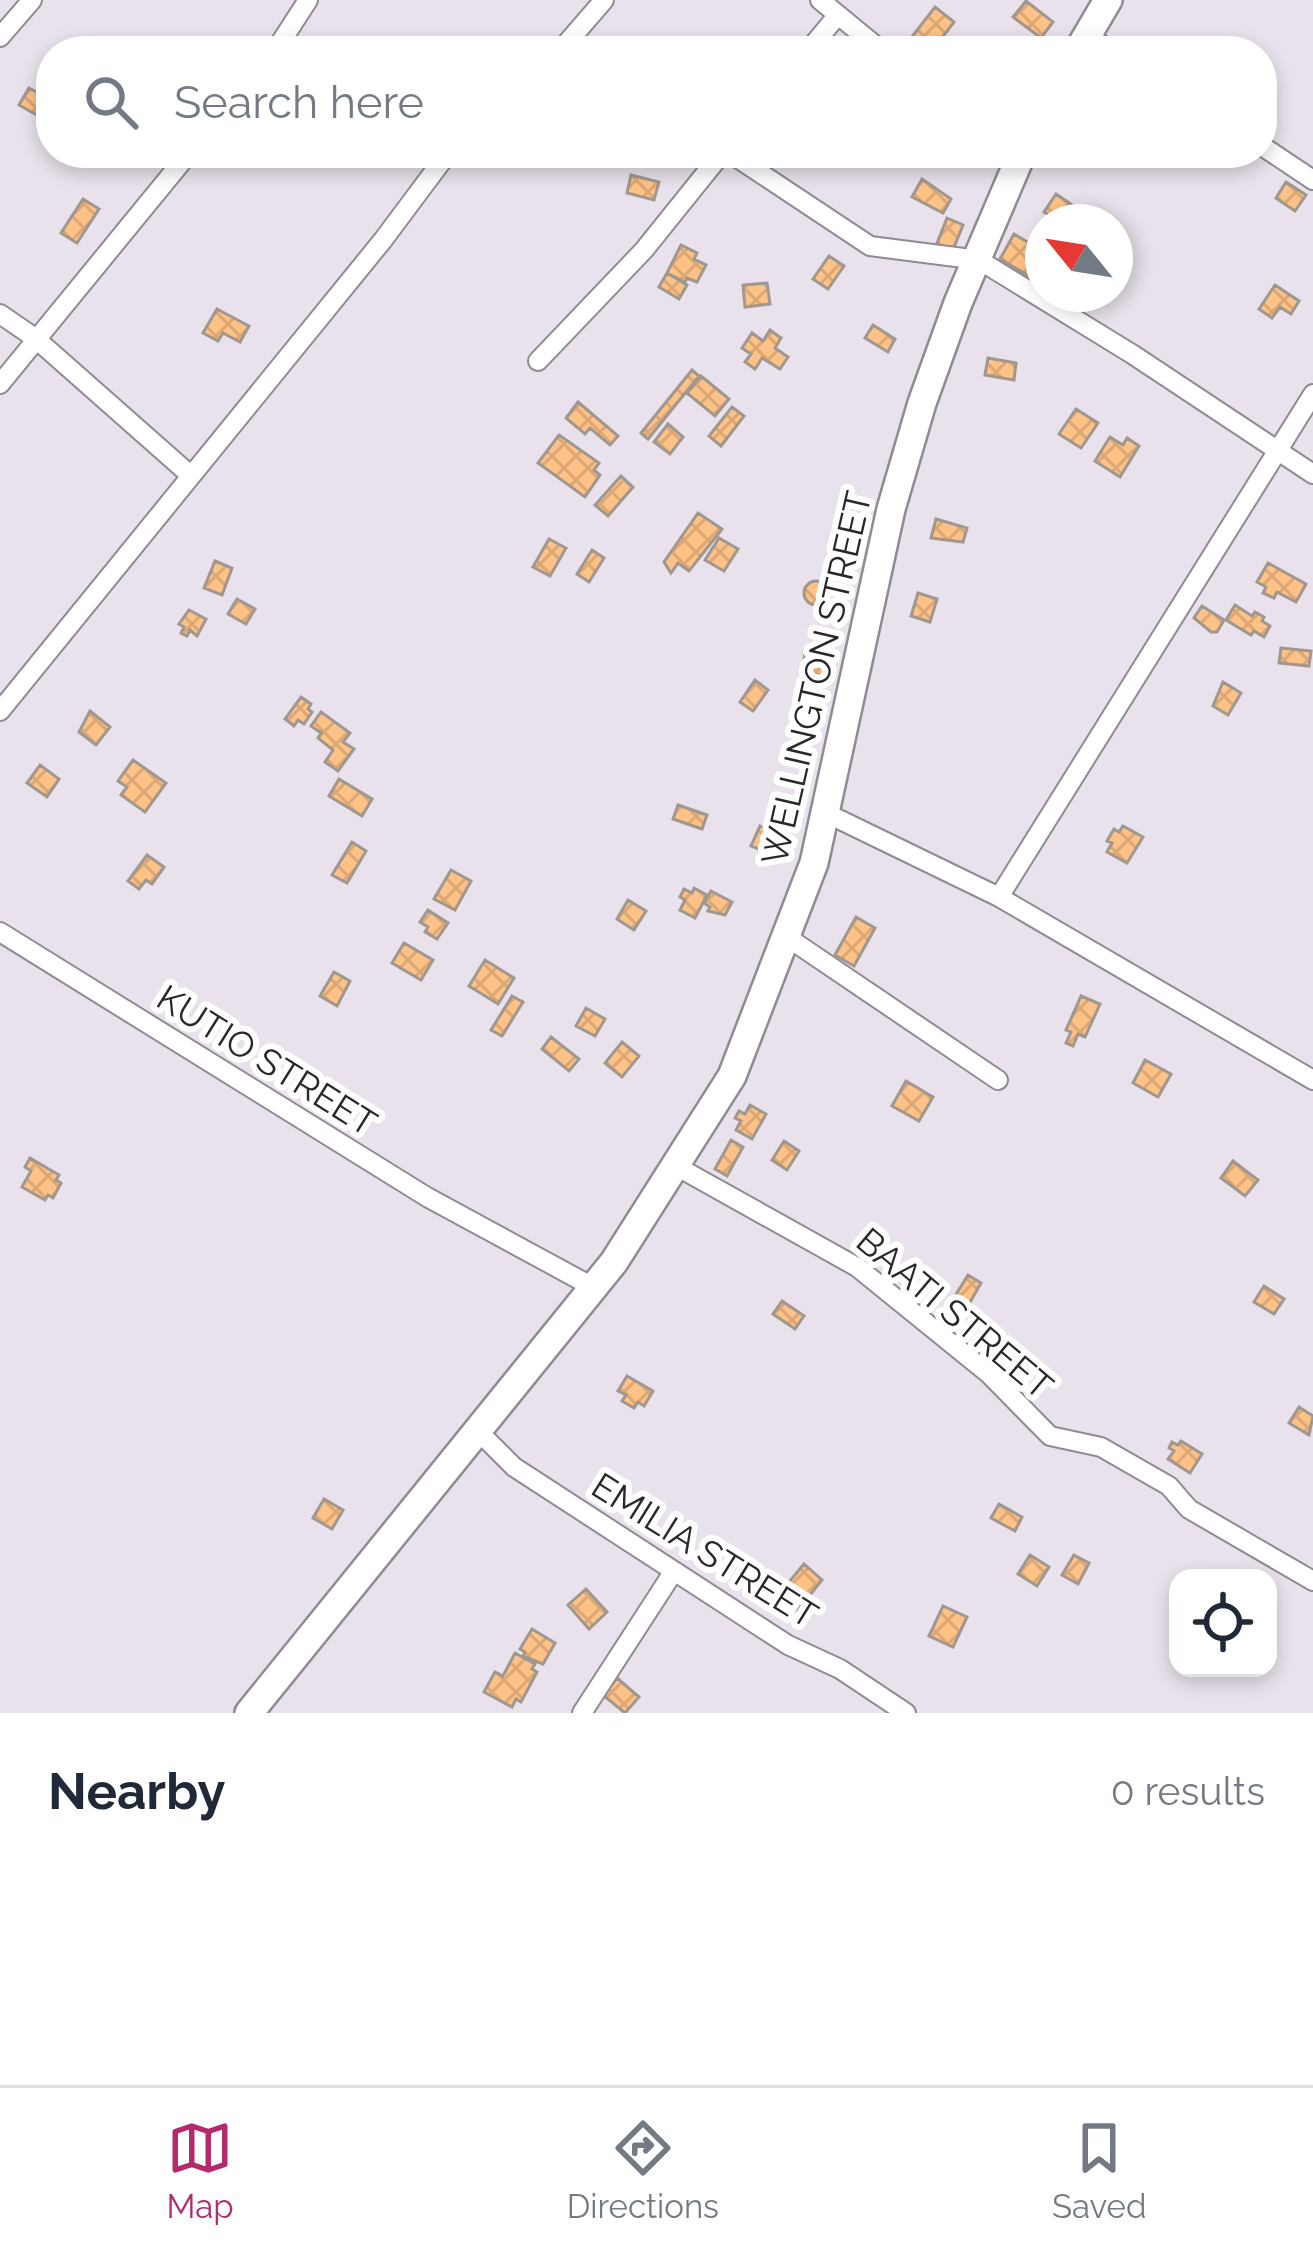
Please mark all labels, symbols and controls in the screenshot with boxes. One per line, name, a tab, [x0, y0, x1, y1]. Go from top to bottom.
search box	[36, 36, 1277, 168]
icon: search	[78, 69, 144, 135]
text: Search here	[174, 76, 424, 129]
north arrow	[1025, 204, 1133, 312]
street label: WELLINGTON STREET	[753, 487, 879, 869]
street label: KUTIO STREET	[150, 976, 384, 1144]
street label: BAATI STREET	[848, 1219, 1062, 1407]
street label: EMILIA STREET	[585, 1464, 825, 1636]
map controls	[1169, 1569, 1277, 1677]
button: locate	[1169, 1569, 1277, 1677]
text: Nearby	[48, 1761, 225, 1821]
text: 0 results	[1111, 1768, 1265, 1814]
tab: Map	[167, 2115, 234, 2226]
tab: Directions	[567, 2115, 719, 2226]
tab: Saved	[1052, 2115, 1146, 2226]

